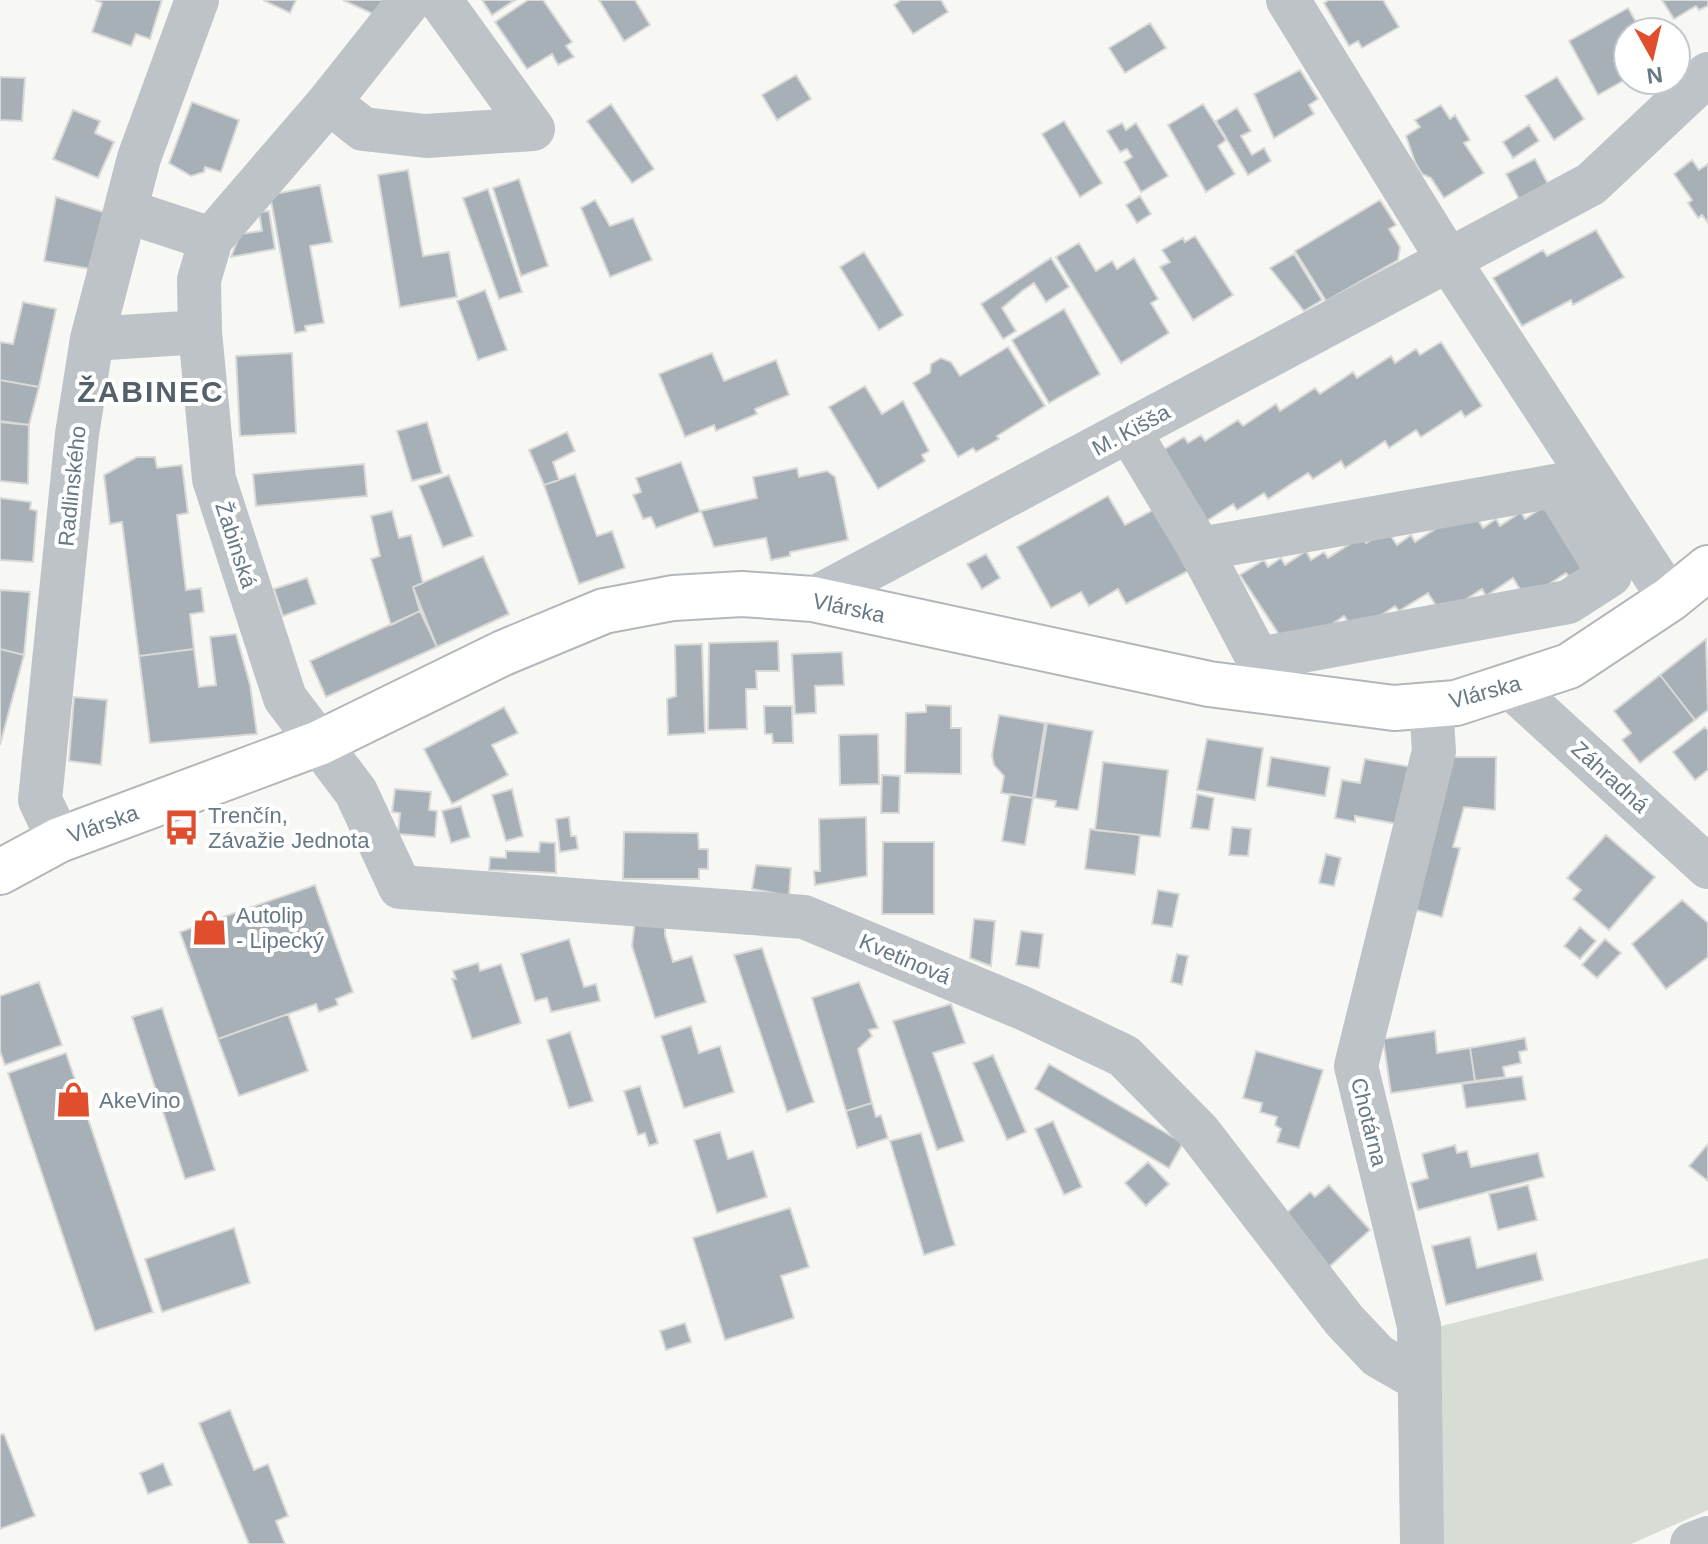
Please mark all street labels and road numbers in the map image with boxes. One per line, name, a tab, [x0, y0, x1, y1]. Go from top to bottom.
street label: M. Kišša	[1088, 399, 1175, 461]
street label: Radlinského	[53, 424, 91, 548]
street label: Žabinská	[210, 499, 262, 592]
street label: Vlárska	[811, 588, 888, 628]
street label: Vlárska	[1446, 670, 1524, 714]
street label: Záhradná	[1567, 736, 1654, 818]
street label: Vlárska	[64, 799, 142, 848]
street label: Kvetinová	[856, 929, 955, 990]
street label: Chotárna	[1346, 1075, 1392, 1170]

